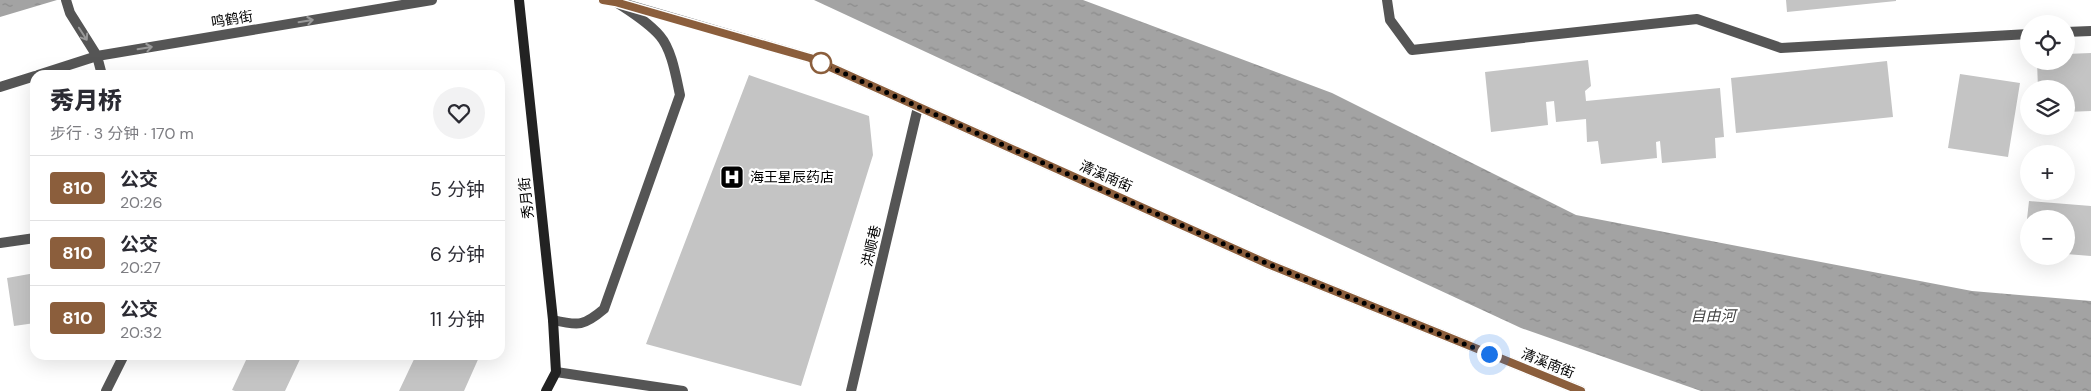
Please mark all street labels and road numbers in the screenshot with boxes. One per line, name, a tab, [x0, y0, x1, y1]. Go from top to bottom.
street label: 鸣鹤街	[210, 7, 254, 31]
street label: 清溪南街	[1077, 156, 1135, 196]
street label: 秀月街	[515, 176, 537, 220]
street label: 洪顺巷	[858, 224, 884, 268]
street label: 清溪南街	[1519, 344, 1577, 382]

